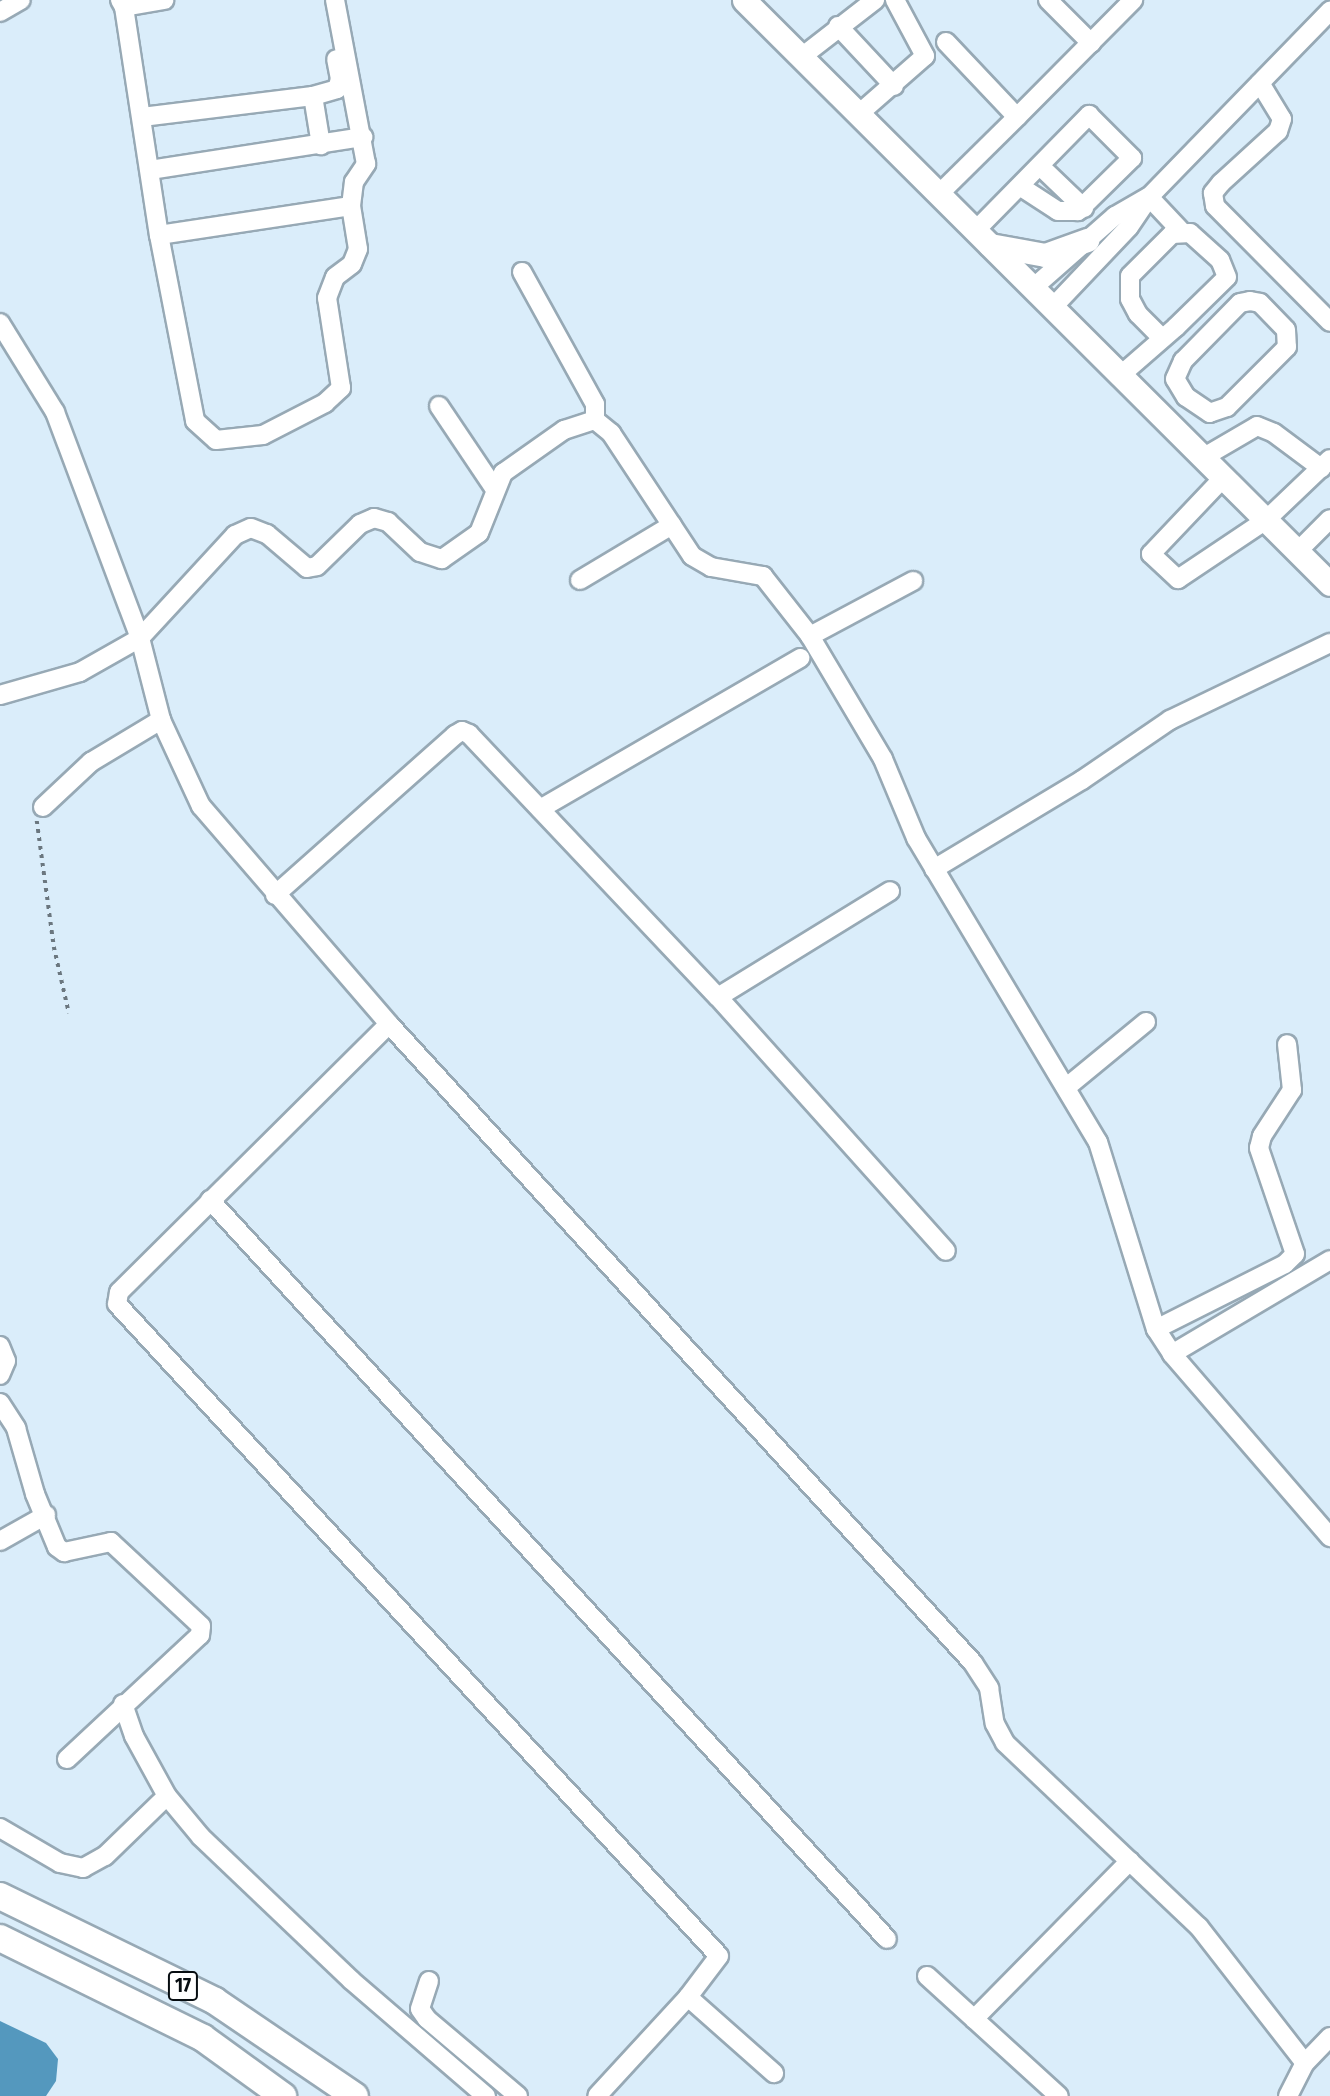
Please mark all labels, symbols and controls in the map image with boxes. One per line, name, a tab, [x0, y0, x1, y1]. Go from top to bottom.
road number: 17	[167, 1970, 199, 2002]

